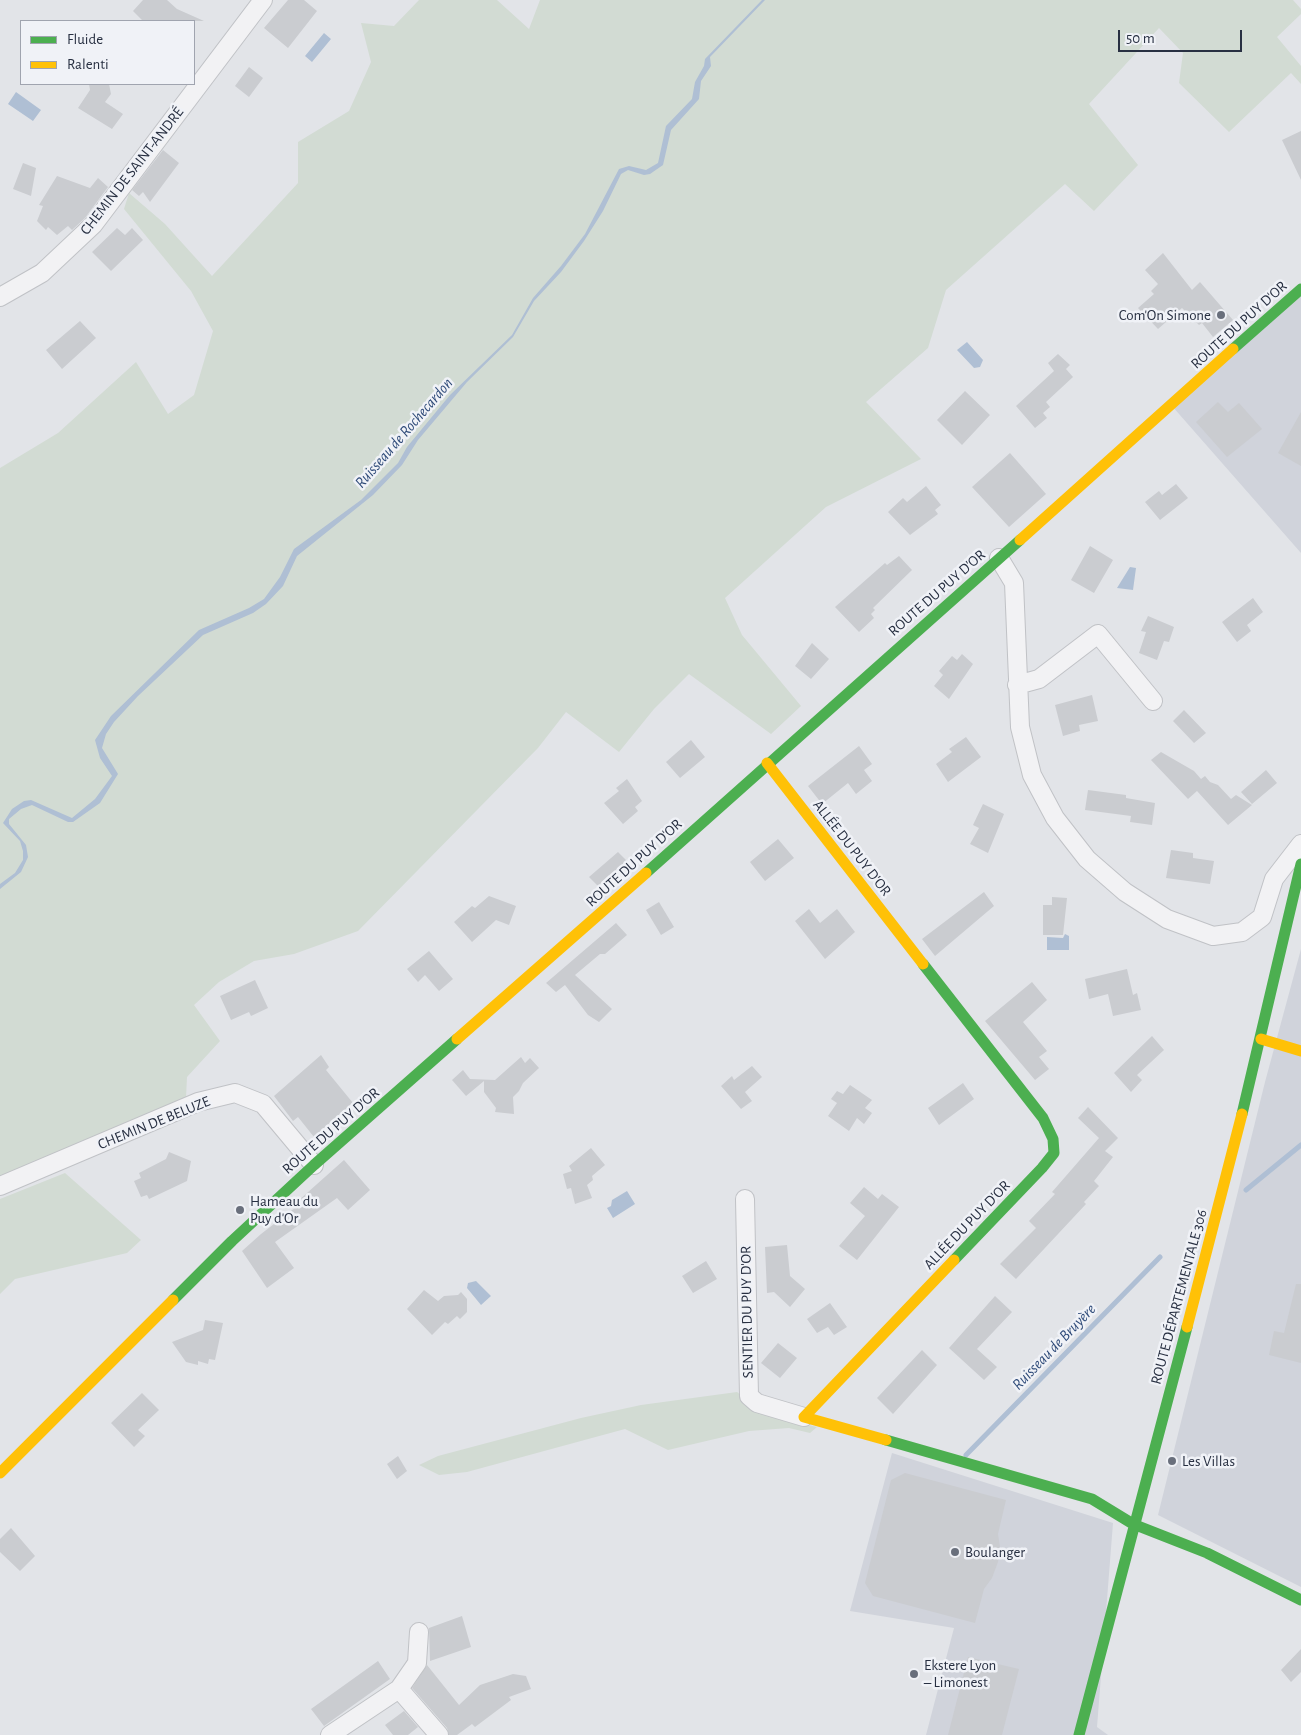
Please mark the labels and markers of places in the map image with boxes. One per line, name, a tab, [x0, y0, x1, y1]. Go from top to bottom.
place label: Com'On Simone	[1119, 306, 1211, 324]
marker: Com'On Simone	[1215, 309, 1227, 321]
place label: Hameau du Puy d'Or	[250, 1192, 318, 1227]
marker: Hameau du Puy d'Or	[234, 1204, 246, 1216]
place label: Les Villas	[1182, 1452, 1235, 1470]
marker: Les Villas	[1166, 1455, 1178, 1467]
place label: Boulanger	[965, 1543, 1025, 1561]
marker: Boulanger	[949, 1546, 961, 1558]
place label: Ekstere Lyon – Limonest	[924, 1656, 996, 1691]
marker: Ekstere Lyon – Limonest	[908, 1668, 920, 1680]

